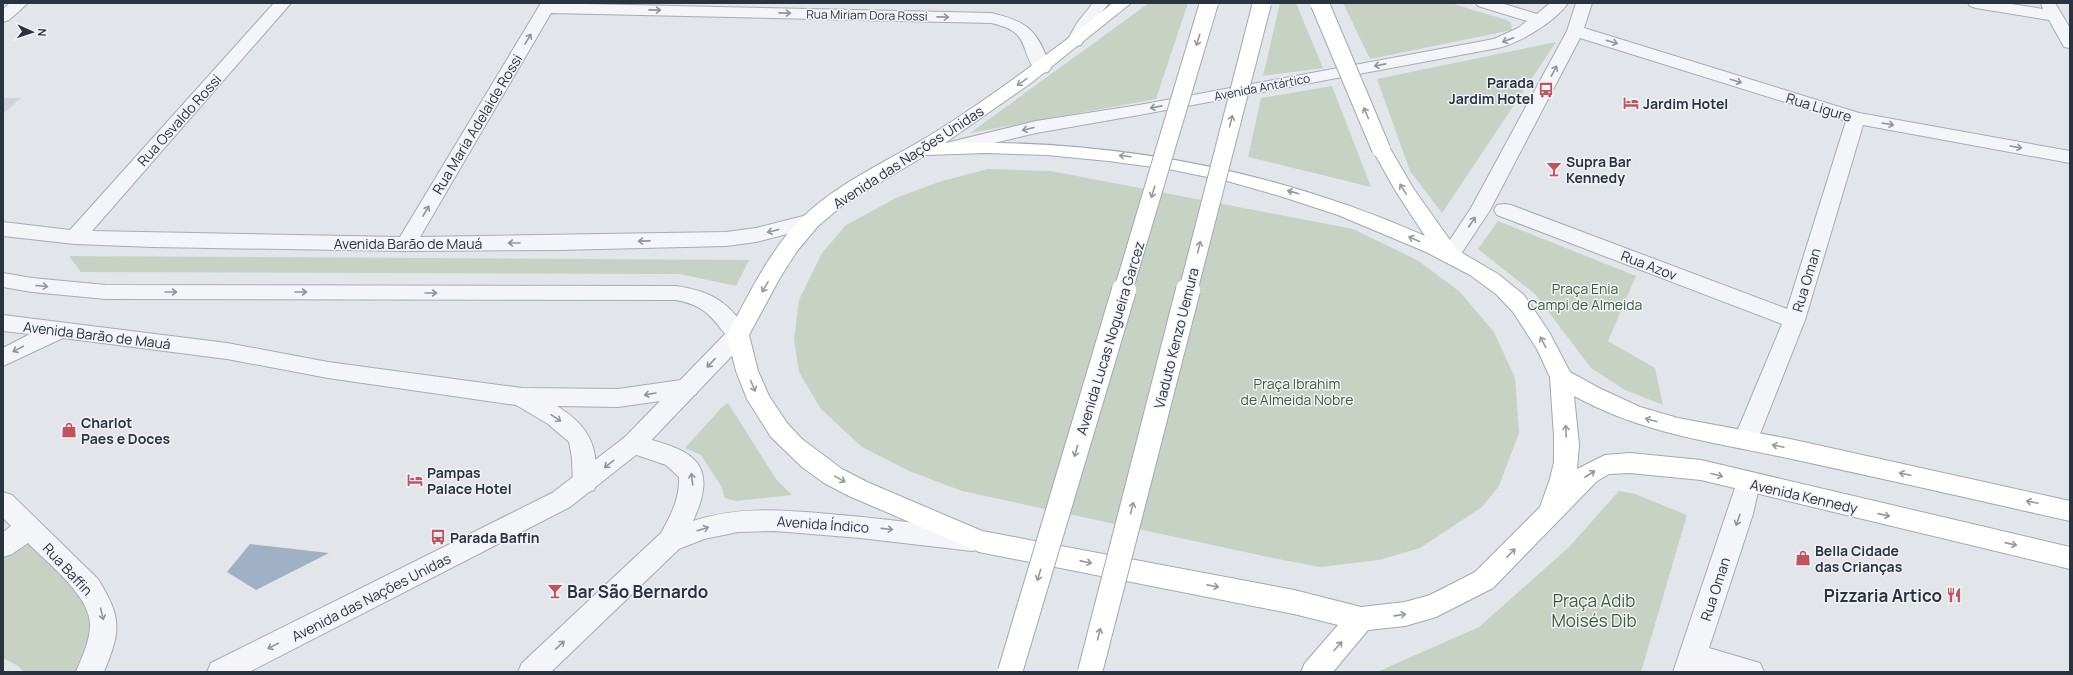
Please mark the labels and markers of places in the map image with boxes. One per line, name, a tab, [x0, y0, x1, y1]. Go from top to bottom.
place label: Parada Jardim Hotel	[1449, 73, 1534, 108]
bus stop icon: Parada Jardim Hotel	[1537, 81, 1555, 99]
hotel icon: Jardim Hotel	[1622, 94, 1640, 112]
place label: Jardim Hotel	[1643, 94, 1728, 113]
place label: Supra Bar Kennedy	[1566, 152, 1632, 187]
bar icon: Supra Bar Kennedy	[1545, 160, 1563, 178]
place label: Charlot Paes e Doces	[81, 413, 171, 448]
shop icon: Charlot Paes e Doces	[60, 421, 78, 439]
place label: Pampas Palace Hotel	[427, 463, 512, 498]
hotel icon: Pampas Palace Hotel	[406, 471, 424, 489]
bus stop icon: Parada Baffin	[429, 528, 447, 546]
place label: Parada Baffin	[450, 528, 540, 547]
place label: Bella Cidade das Crianças	[1815, 541, 1903, 576]
shop icon: Bella Cidade das Crianças	[1794, 549, 1812, 567]
place label: Bar São Bernardo	[567, 580, 708, 603]
bar icon: Bar São Bernardo	[546, 582, 564, 600]
place label: Pizzaria Artico	[1824, 584, 1942, 607]
restaurant icon: Pizzaria Artico	[1945, 586, 1963, 604]

